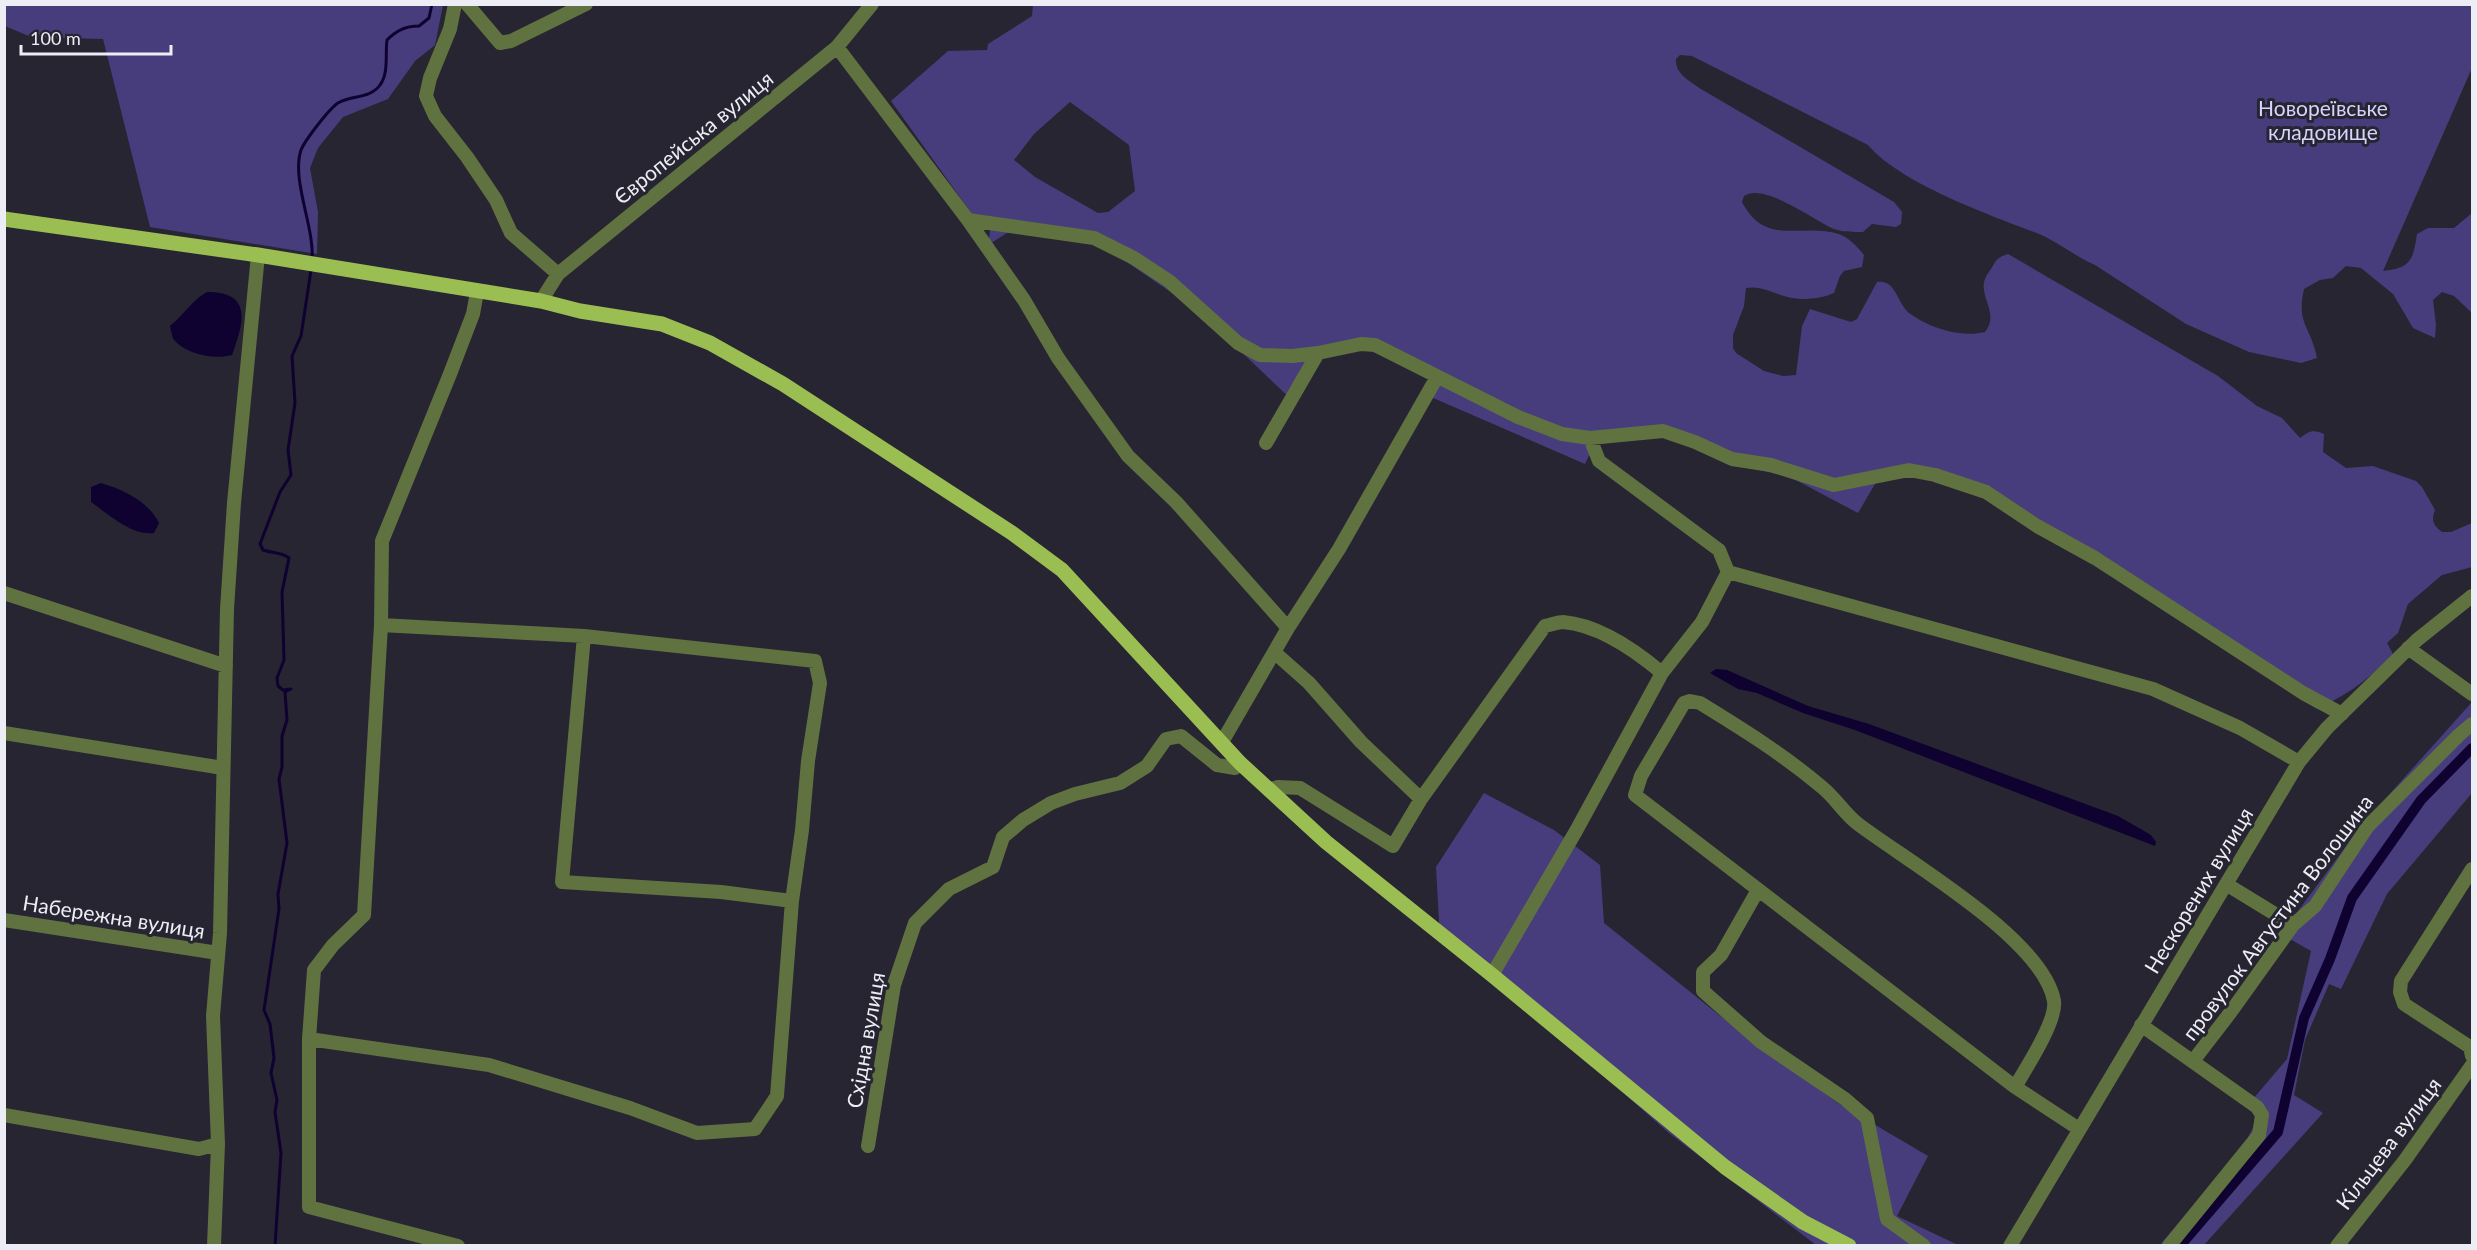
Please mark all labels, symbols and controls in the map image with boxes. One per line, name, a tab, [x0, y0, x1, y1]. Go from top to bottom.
scale bar	[21, 18, 171, 56]
text: 100 m	[30, 27, 81, 49]
street label: Європейська вулиця	[608, 65, 778, 209]
park label: Новореївське кладовище	[2258, 95, 2388, 144]
street label: провулок Августина Волошина	[2176, 789, 2378, 1045]
street label: Нескорених вулиця	[2139, 802, 2257, 978]
street label: Набережна вулиця	[21, 889, 207, 943]
street label: Східна вулиця	[841, 970, 889, 1110]
street label: Кільцева вулиця	[2330, 1072, 2446, 1214]

